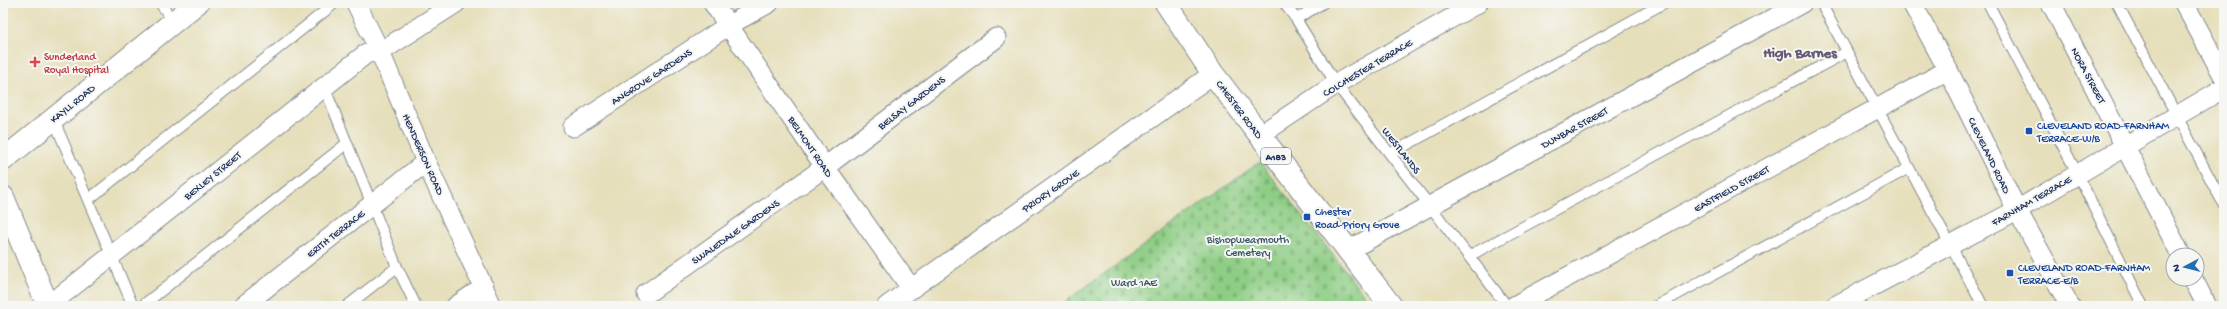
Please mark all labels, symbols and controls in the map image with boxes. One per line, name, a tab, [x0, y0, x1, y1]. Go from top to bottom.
street label: COLCHESTER TERRACE	[1321, 37, 1416, 100]
district label: High Barnes	[1763, 45, 1838, 63]
street label: NORA STREET	[2067, 46, 2107, 107]
street label: ANGROVE GARDENS	[609, 47, 696, 108]
place label: Sunderland Royal Hospital	[44, 52, 109, 77]
marker: Sunderland Royal Hospital	[29, 56, 41, 68]
street label: BELSAY GARDENS	[875, 74, 949, 133]
street label: CHESTER ROAD	[1213, 79, 1265, 142]
street label: KAYLL ROAD	[48, 82, 99, 126]
street label: DUNBAR STREET	[1539, 105, 1611, 152]
street label: HENDERSON ROAD	[399, 112, 446, 198]
street label: BELMONT ROAD	[784, 114, 835, 181]
street label: CLEVELAND ROAD	[1965, 116, 2012, 197]
place label: CLEVELAND ROAD-FARNHAM TERRACE-W/B	[2036, 121, 2170, 146]
street label: WESTLANDS	[1379, 126, 1423, 178]
marker: CLEVELAND ROAD-FARNHAM TERRACE-W/B	[2024, 126, 2034, 136]
road number: A183	[1261, 148, 1291, 164]
street label: BEXLEY STREET	[182, 149, 245, 204]
street label: EASTFIELD STREET	[1692, 164, 1773, 216]
street label: PRIORY GROVE	[1019, 167, 1083, 216]
street label: FARNHAM TERRACE	[1989, 173, 2075, 230]
street label: SWALEDALE GARDENS	[690, 197, 783, 268]
place label: Chester Road-Priory Grove	[1315, 207, 1400, 232]
street label: ERITH TERRACE	[305, 208, 369, 261]
marker: Chester Road-Priory Grove	[1302, 212, 1312, 222]
park label: Bishopwearmouth Cemetery	[1206, 235, 1289, 260]
north arrow	[2165, 247, 2205, 287]
place label: CLEVELAND ROAD-FARNHAM TERRACE-E/B	[2017, 263, 2151, 288]
text: N	[2171, 264, 2183, 272]
marker: CLEVELAND ROAD-FARNHAM TERRACE-E/B	[2005, 268, 2015, 278]
park label: Ward 1AE	[1111, 278, 1158, 290]

